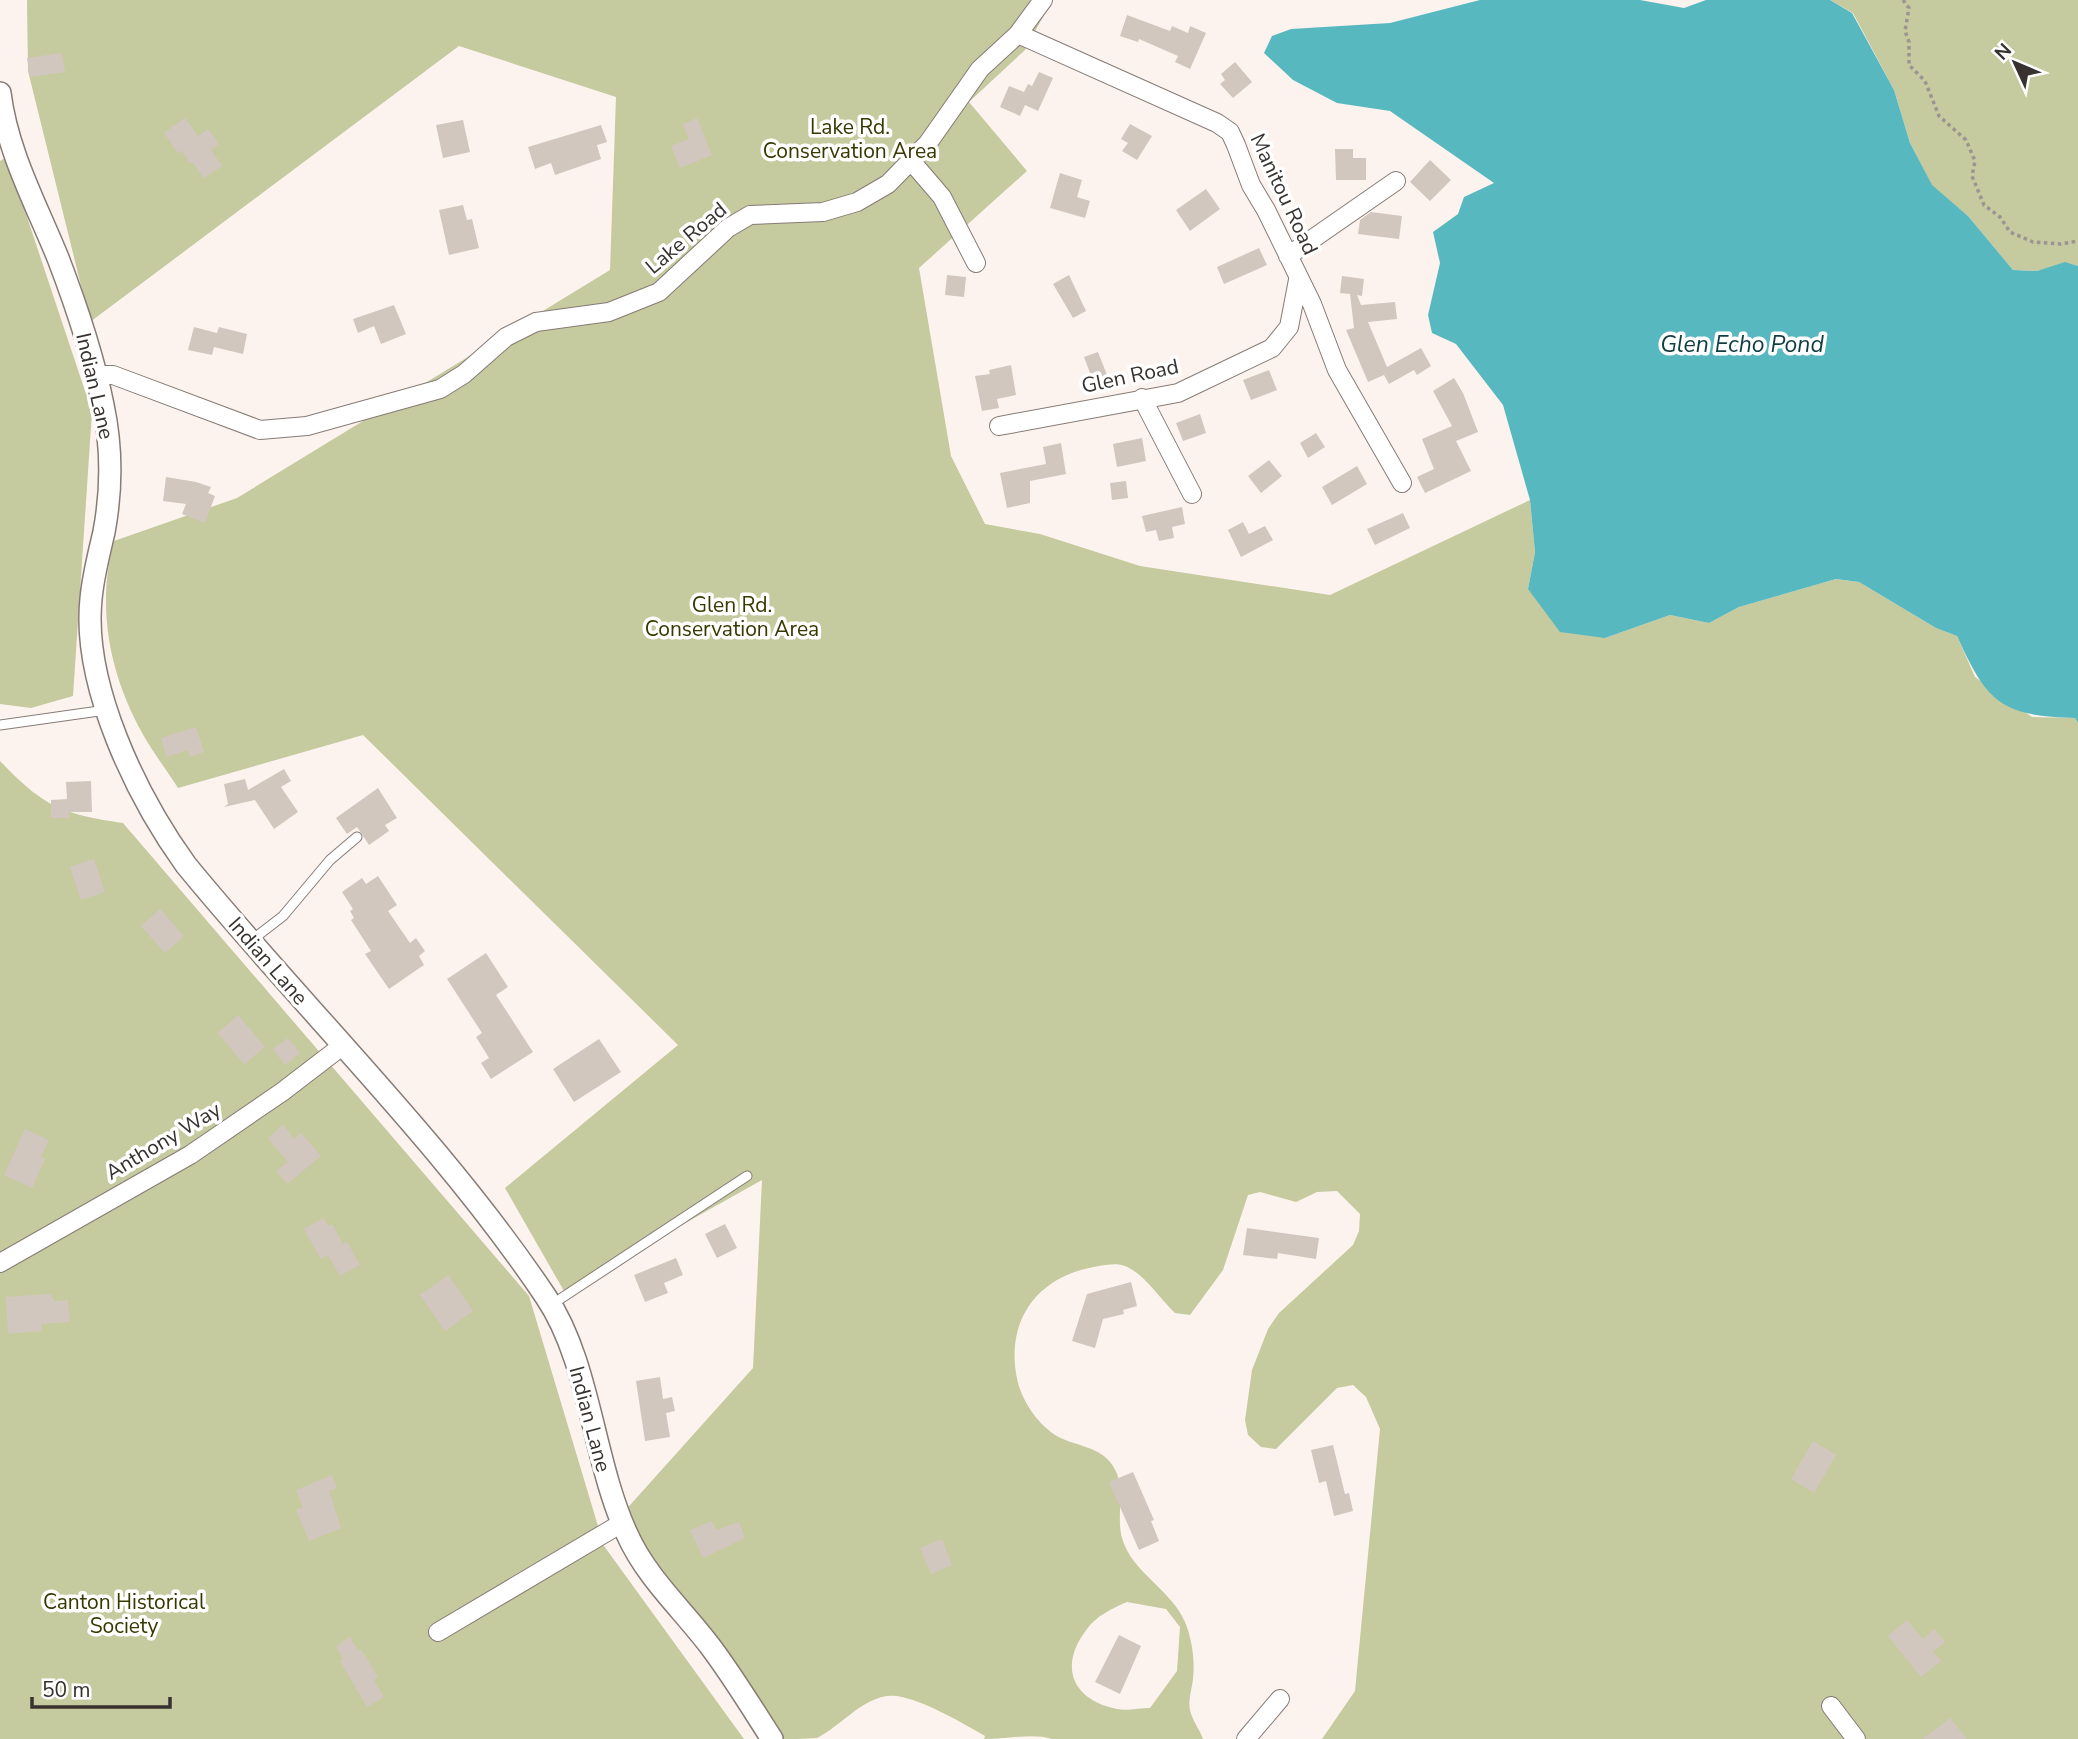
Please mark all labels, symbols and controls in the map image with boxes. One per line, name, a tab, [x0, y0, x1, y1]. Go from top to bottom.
north arrow	[1980, 28, 2050, 98]
text: N	[1989, 38, 2018, 66]
park label: Lake Rd. Conservation Area	[763, 113, 937, 165]
street label: Manitou Road	[1244, 129, 1324, 259]
street label: Lake Road	[639, 196, 733, 280]
water label: Glen Echo Pond	[1660, 329, 1824, 360]
street label: Indian Lane	[69, 330, 121, 442]
street label: Glen Road	[1079, 352, 1181, 400]
park label: Glen Rd. Conservation Area	[645, 591, 819, 643]
street label: Indian Lane	[222, 911, 314, 1011]
street label: Anthony Way	[100, 1095, 226, 1186]
street label: Indian Lane	[562, 1363, 618, 1475]
park label: Canton Historical Society	[43, 1588, 206, 1640]
scale bar	[32, 1666, 170, 1710]
text: 50 m	[42, 1676, 91, 1704]

